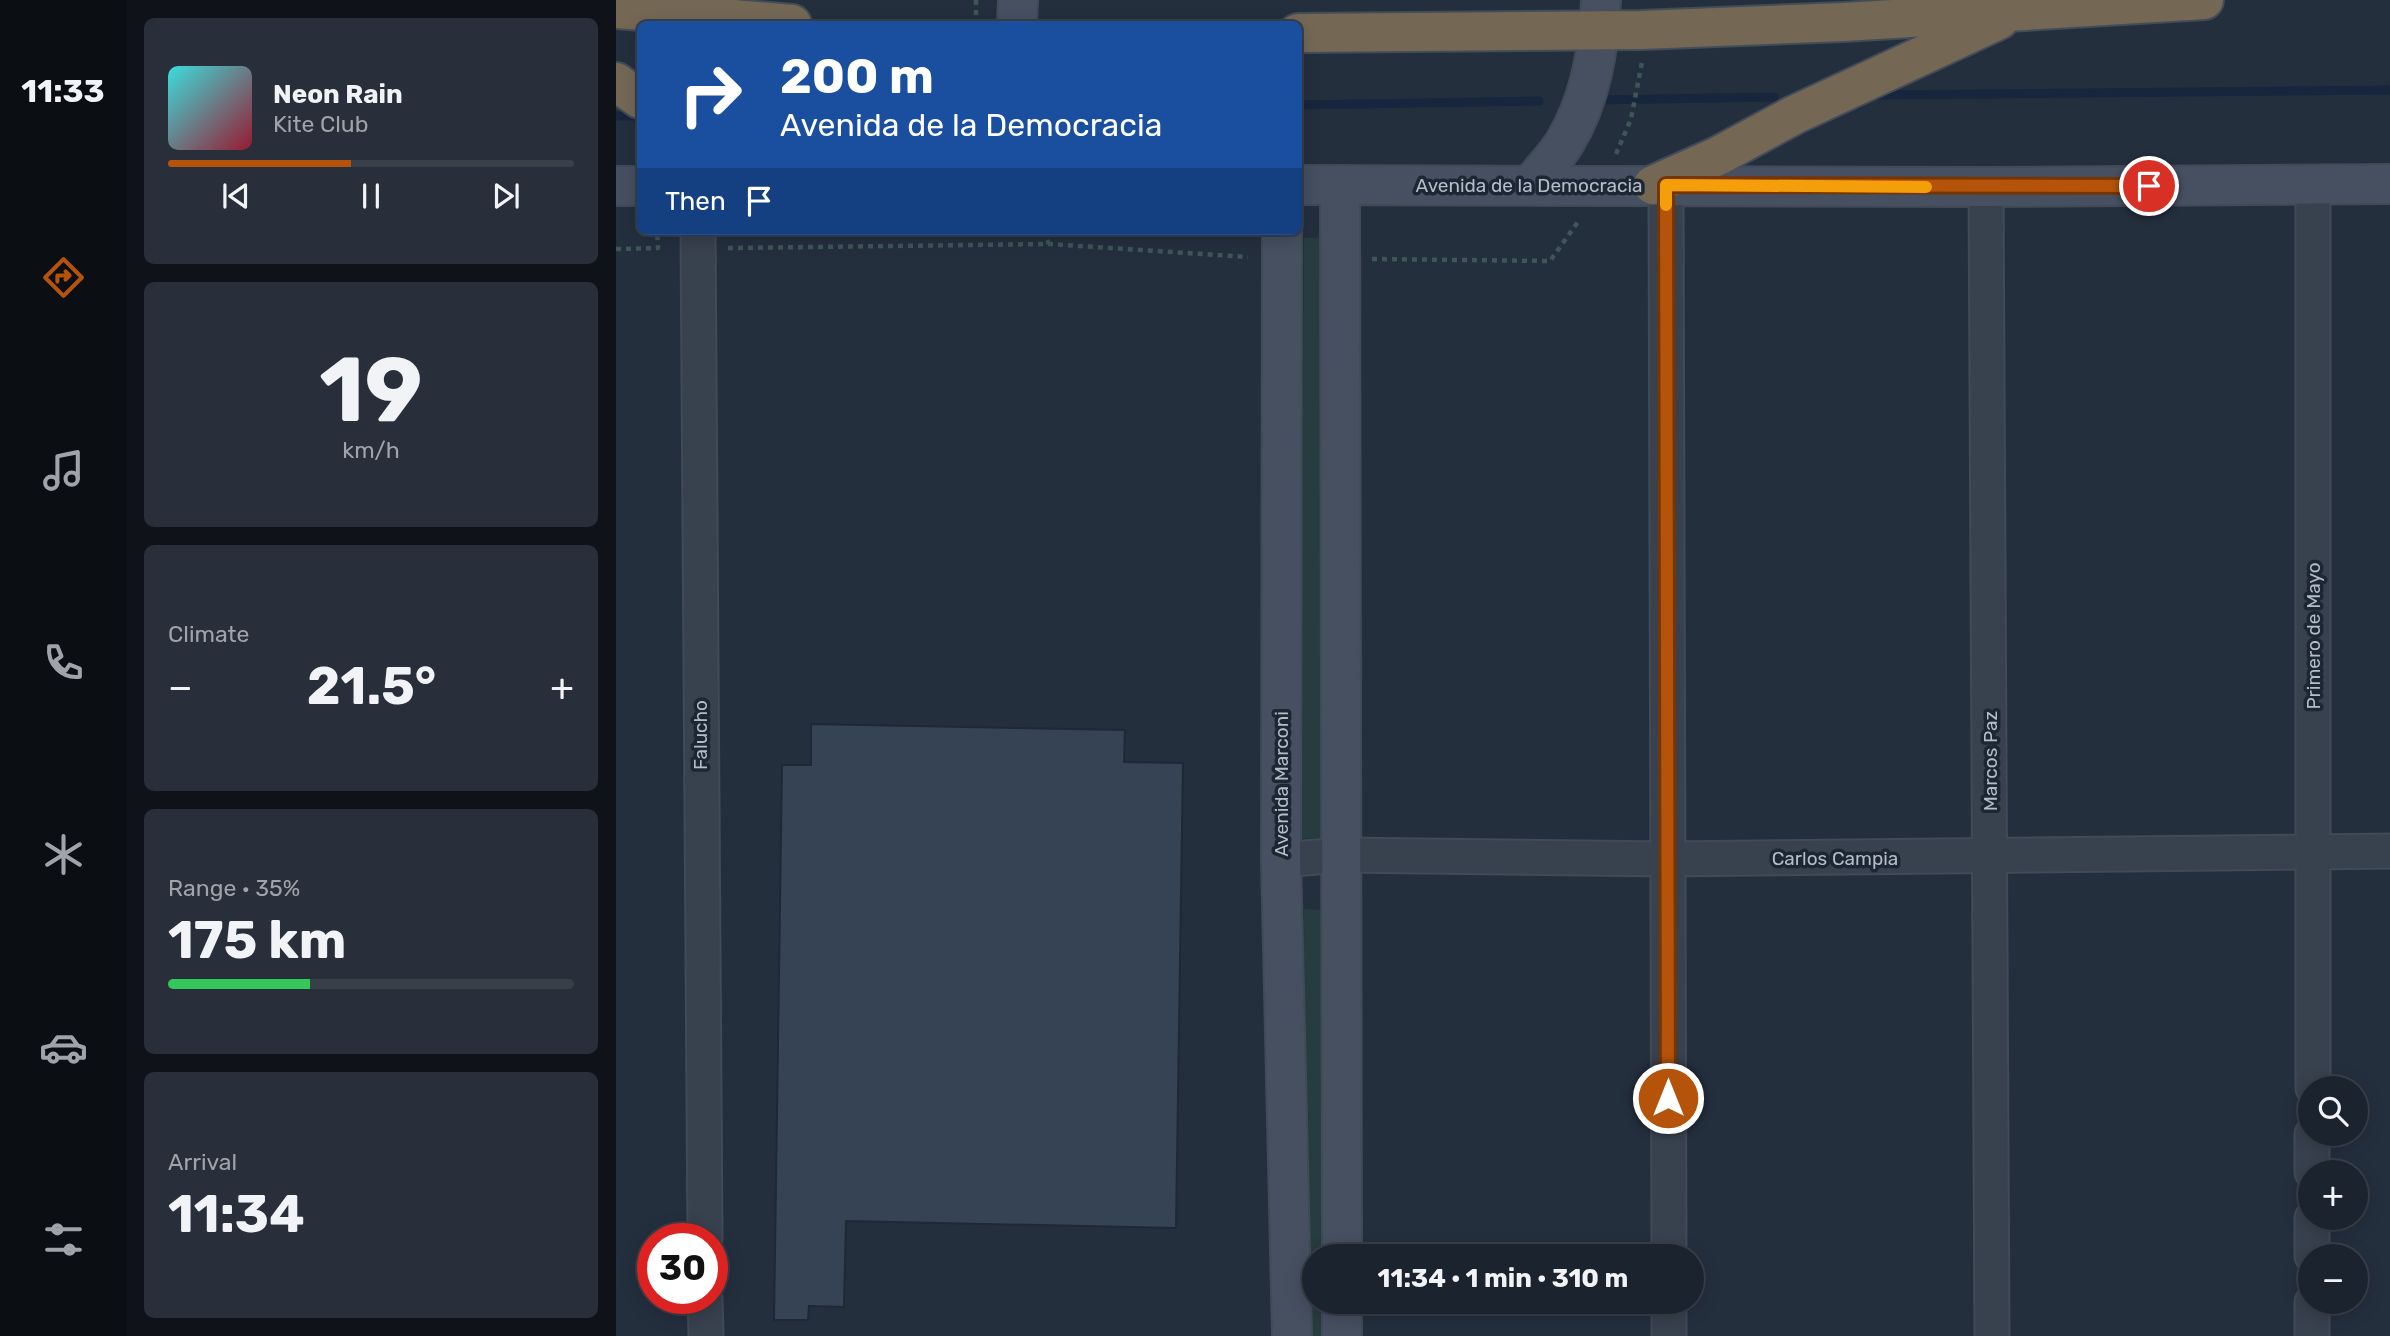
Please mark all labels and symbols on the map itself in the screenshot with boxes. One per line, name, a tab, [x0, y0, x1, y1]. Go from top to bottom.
pin	[2119, 156, 2179, 216]
street label: Avenida de la Democracia	[1415, 174, 1643, 197]
street label: Primero de Mayo	[2302, 562, 2325, 710]
street label: Falucho	[689, 700, 712, 770]
street label: Avenida Marconi	[1270, 711, 1293, 857]
street label: Marcos Paz	[1979, 711, 2002, 811]
street label: Carlos Campia	[1772, 847, 1898, 870]
position arrow	[1631, 1061, 1705, 1135]
speed limit sign: 30	[637, 1223, 728, 1314]

